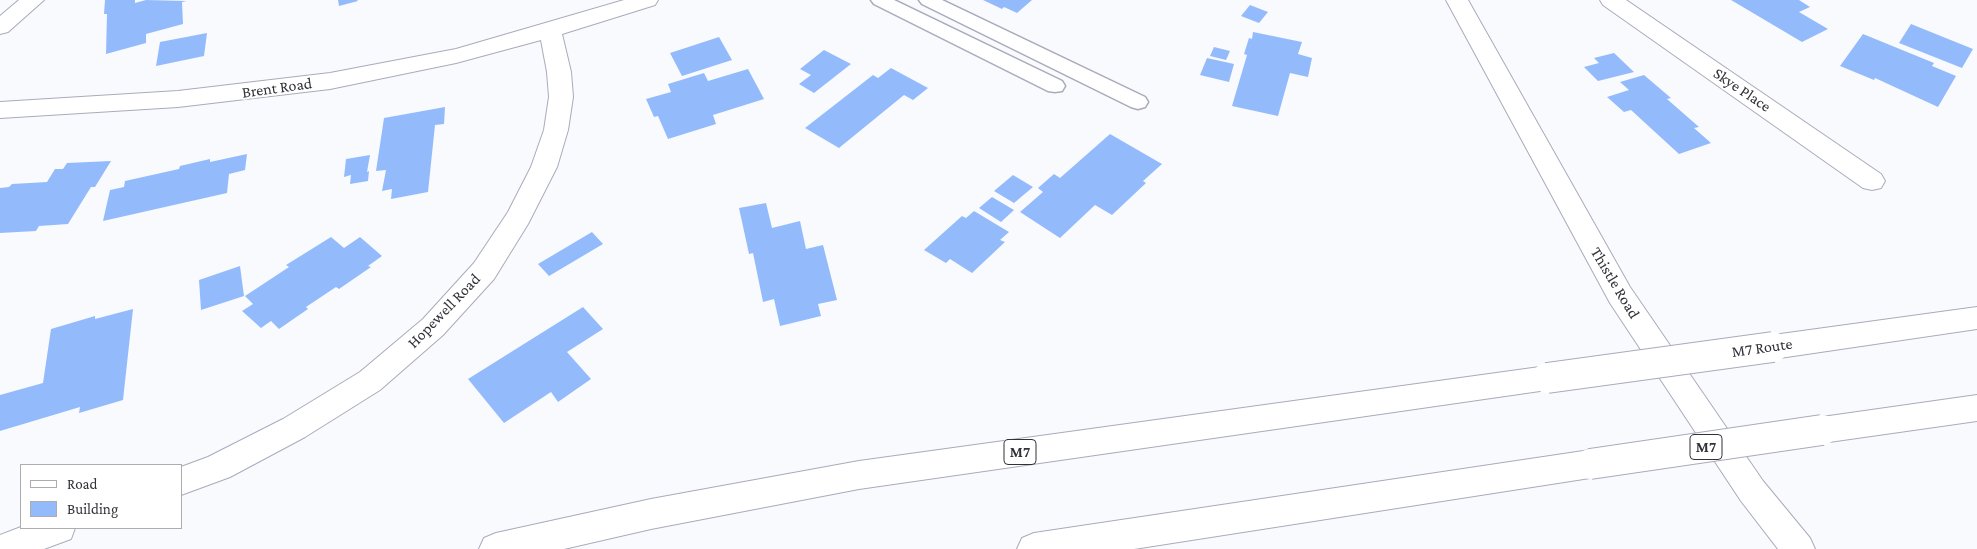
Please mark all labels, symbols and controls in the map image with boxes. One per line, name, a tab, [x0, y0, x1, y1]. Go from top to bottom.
street label: Skye Place	[1710, 64, 1774, 116]
street label: Brent Road	[241, 74, 313, 102]
street label: Thistle Road	[1586, 244, 1644, 322]
street label: Hopewell Road	[404, 270, 484, 352]
street label: M7 Route	[1730, 334, 1794, 362]
road number: M7	[1690, 434, 1722, 460]
road number: M7	[1004, 440, 1036, 464]
legend	[20, 464, 182, 529]
text: Road	[67, 476, 97, 492]
text: Building	[67, 501, 118, 517]

